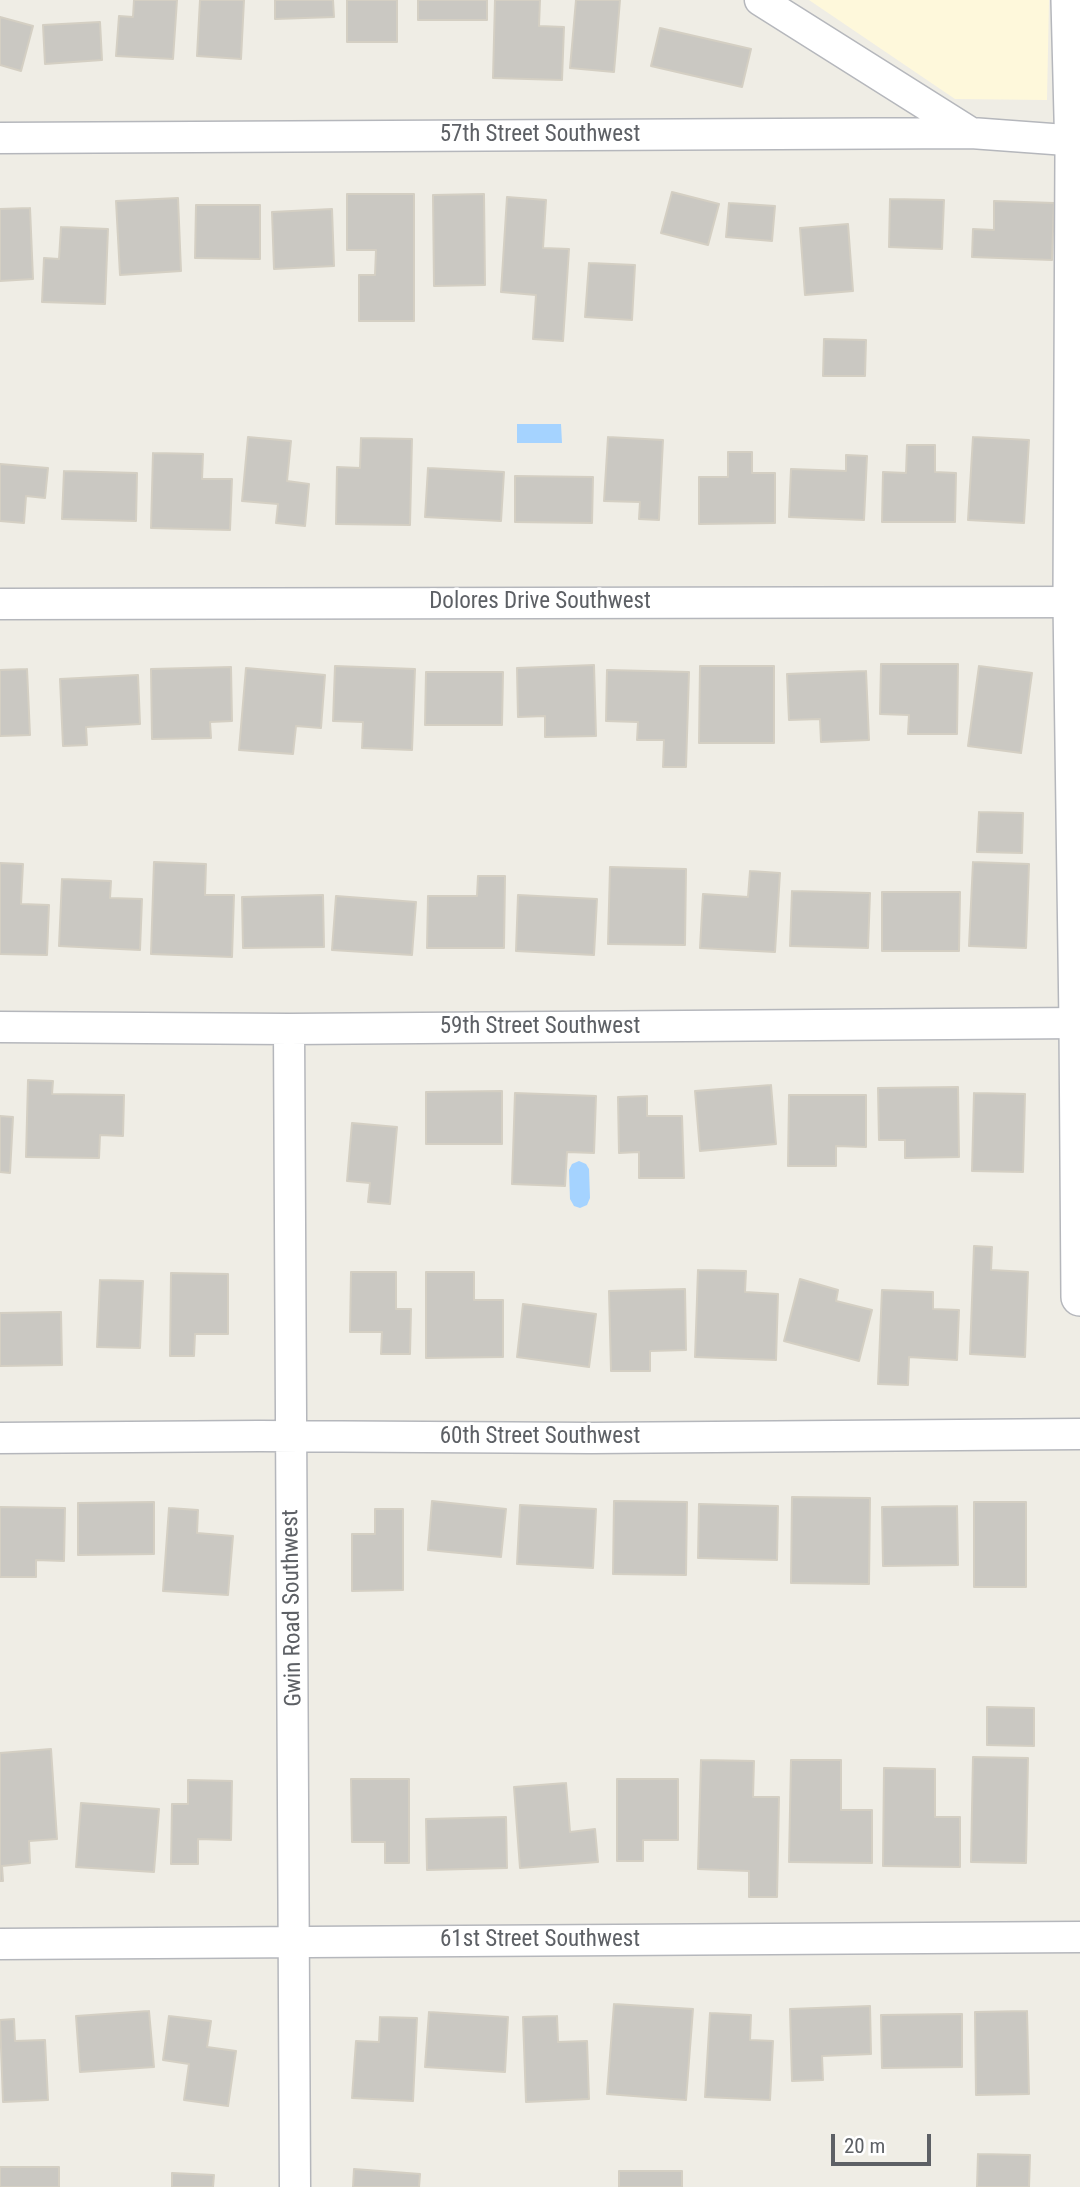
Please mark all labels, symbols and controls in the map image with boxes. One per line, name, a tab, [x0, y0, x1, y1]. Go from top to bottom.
street label: 57th Street Southwest	[440, 121, 640, 149]
street label: Dolores Drive Southwest	[429, 588, 651, 616]
street label: 59th Street Southwest	[440, 1013, 640, 1041]
street label: 60th Street Southwest	[440, 1423, 640, 1451]
street label: Gwin Road Southwest	[277, 1509, 309, 1707]
street label: 61st Street Southwest	[440, 1926, 640, 1954]
scale bar	[835, 2120, 935, 2164]
text: 20 m	[844, 2134, 885, 2158]

